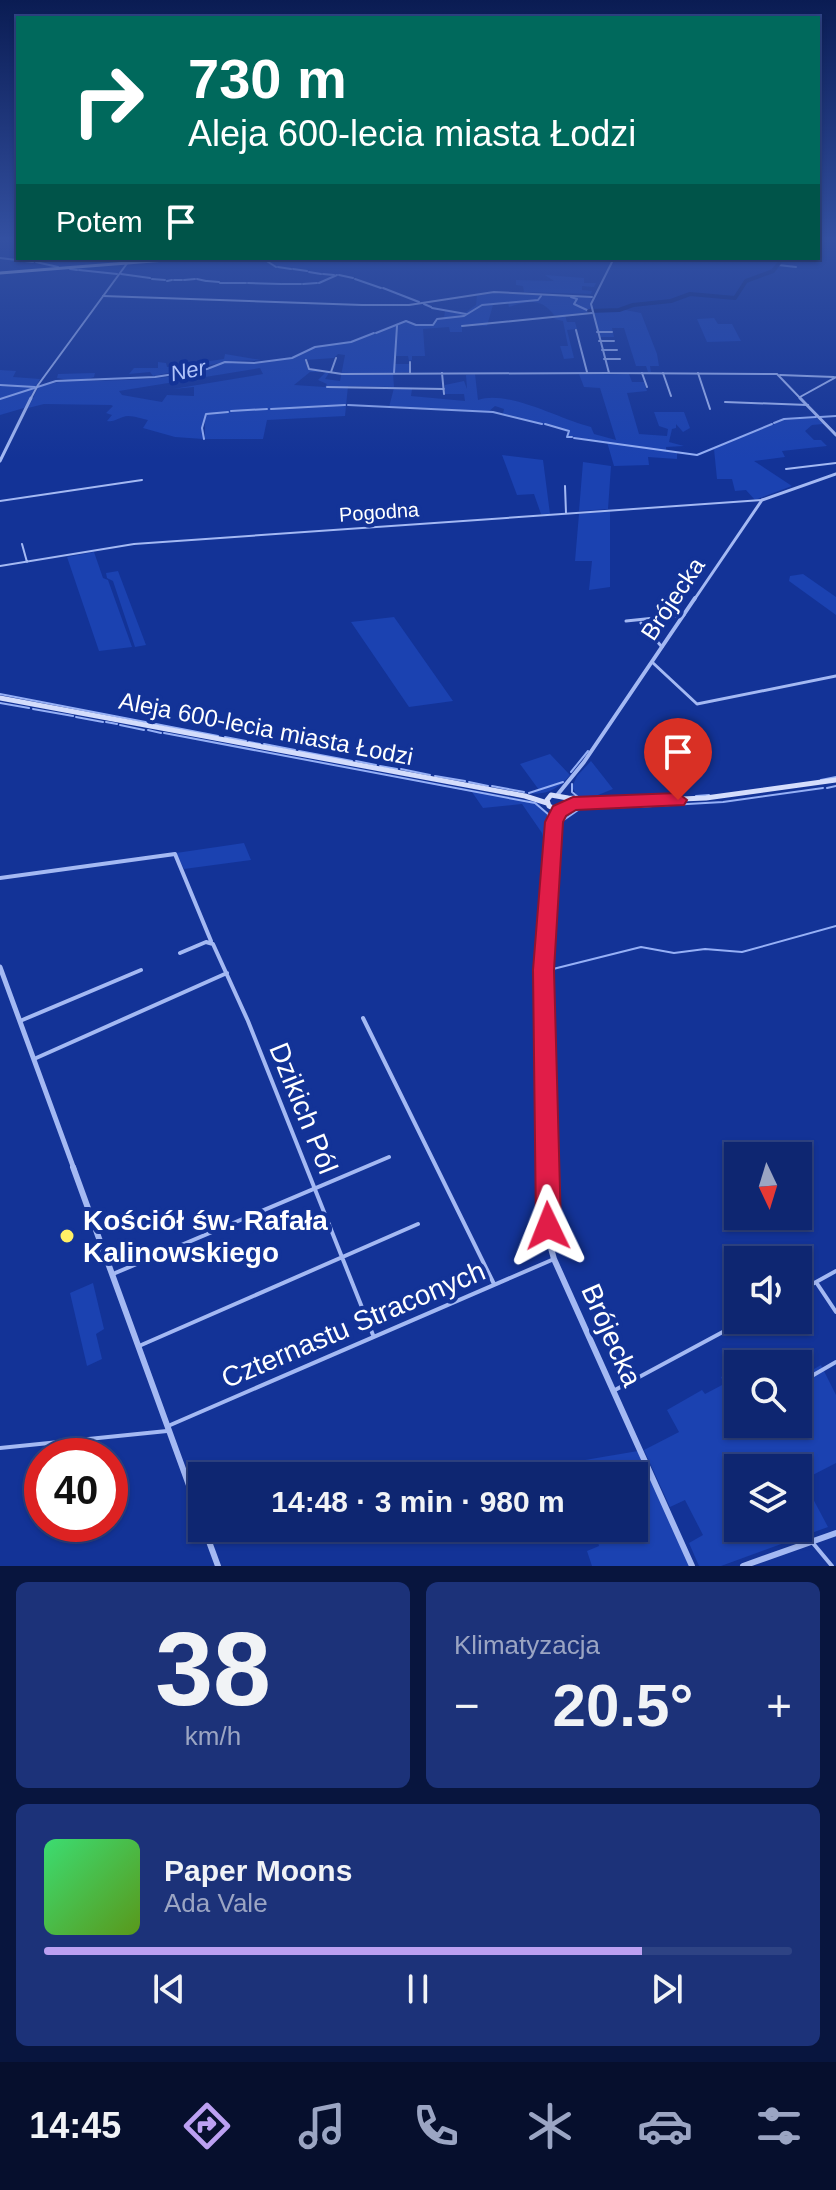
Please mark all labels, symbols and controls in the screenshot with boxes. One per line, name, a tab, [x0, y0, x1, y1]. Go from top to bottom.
text: 730 m	[188, 47, 347, 110]
icon: right	[56, 48, 160, 152]
text: Aleja 600-lecia miasta Łodzi	[188, 113, 636, 154]
icon: arrive	[159, 200, 203, 244]
text: Potem	[56, 205, 143, 238]
water label: Ner	[168, 354, 210, 386]
street label: Pogodna	[338, 498, 421, 526]
street label: Brójecka	[635, 552, 710, 645]
street label: Aleja 600-lecia miasta Łodzi	[117, 687, 415, 770]
pin	[644, 718, 712, 800]
icon: arrive	[656, 730, 700, 774]
street label: Dzikich Pól	[263, 1038, 344, 1178]
north arrow	[724, 1142, 812, 1230]
map controls	[724, 1142, 812, 1542]
position arrow	[506, 1184, 590, 1268]
place label: Kościół św. Rafała Kalinowskiego	[83, 1205, 328, 1268]
marker: Kościół św. Rafała Kalinowskiego	[58, 1227, 76, 1245]
button: sound	[724, 1246, 812, 1334]
street label: Czternastu Straconych	[217, 1255, 490, 1394]
street label: Brójecka	[575, 1279, 648, 1392]
button: search	[724, 1350, 812, 1438]
speed limit sign: 40	[24, 1438, 128, 1542]
button: layers	[724, 1454, 812, 1542]
text: 14:48 · 3 min · 980 m	[271, 1485, 565, 1518]
text: 38	[155, 1611, 271, 1727]
text: Klimatyzacja	[454, 1630, 600, 1660]
text: 20.5°	[553, 1672, 693, 1739]
text: −	[454, 1681, 480, 1730]
text: +	[766, 1681, 792, 1730]
text: km/h	[185, 1721, 241, 1751]
text: Paper Moons	[164, 1854, 352, 1887]
text: Ada Vale	[164, 1888, 268, 1918]
icon: previous	[147, 1967, 191, 2011]
icon: pause	[396, 1967, 440, 2011]
icon: next	[645, 1967, 689, 2011]
icon: directions	[179, 2098, 235, 2154]
icon: music	[294, 2098, 350, 2154]
icon: phone	[408, 2098, 464, 2154]
icon: climate	[522, 2098, 578, 2154]
icon: car	[637, 2098, 693, 2154]
icon: filters	[751, 2098, 807, 2154]
text: 14:45	[29, 2105, 121, 2146]

